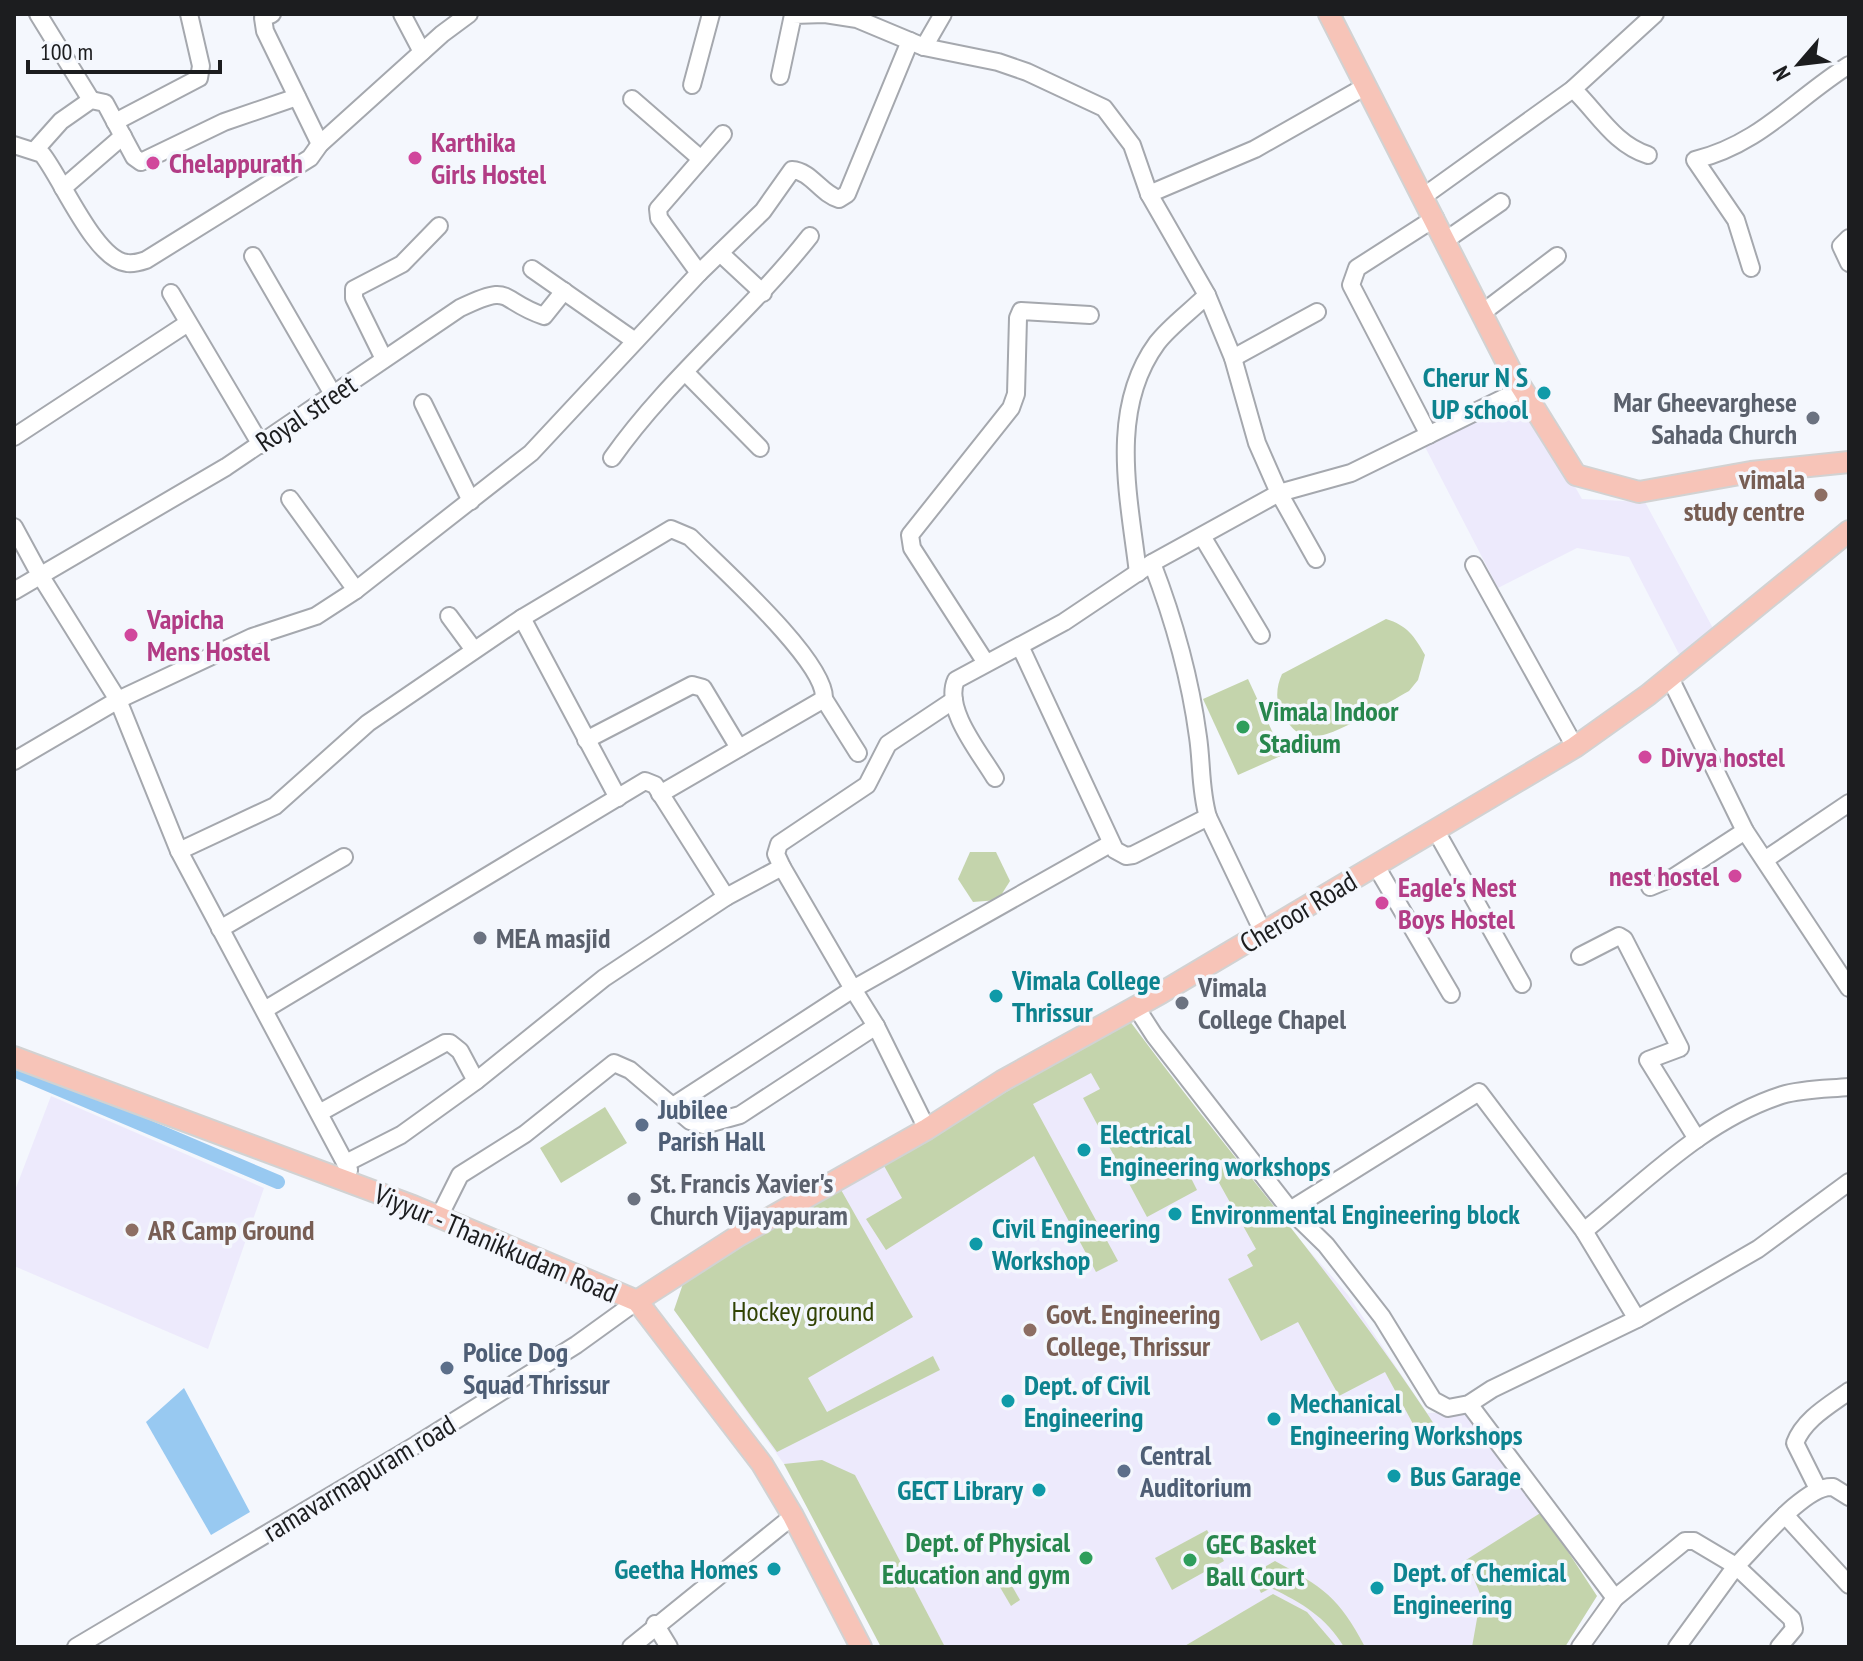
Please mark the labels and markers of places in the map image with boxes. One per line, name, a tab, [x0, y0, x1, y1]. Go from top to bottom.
place label: Karthika Girls Hostel	[431, 123, 546, 192]
place label: Chelappurath	[169, 144, 303, 181]
marker: Karthika Girls Hostel	[406, 149, 424, 167]
marker: Chelappurath	[144, 154, 162, 172]
place label: Cherur N S UP school	[1423, 358, 1528, 427]
place label: Mar Gheevarghese Sahada Church	[1613, 383, 1797, 452]
marker: Cherur N S UP school	[1535, 384, 1553, 402]
marker: Mar Gheevarghese Sahada Church	[1804, 409, 1822, 427]
place label: vimala study centre	[1684, 460, 1805, 529]
marker: vimala study centre	[1812, 486, 1830, 504]
place label: Vapicha Mens Hostel	[146, 600, 270, 669]
marker: Vapicha Mens Hostel	[122, 626, 140, 644]
place label: Vimala Indoor Stadium	[1258, 692, 1399, 761]
marker: Vimala Indoor Stadium	[1234, 718, 1252, 736]
place label: Divya hostel	[1661, 738, 1785, 775]
marker: Divya hostel	[1636, 748, 1654, 766]
place label: nest hostel	[1609, 857, 1719, 894]
marker: nest hostel	[1726, 867, 1744, 885]
place label: Eagle's Nest Boys Hostel	[1398, 868, 1516, 937]
marker: Eagle's Nest Boys Hostel	[1373, 894, 1391, 912]
place label: MEA masjid	[496, 919, 610, 956]
marker: MEA masjid	[471, 929, 489, 947]
place label: Vimala College Thrissur	[1011, 961, 1161, 1030]
place label: Vimala College Chapel	[1197, 968, 1346, 1037]
marker: Vimala College Thrissur	[987, 987, 1005, 1005]
marker: Vimala College Chapel	[1173, 994, 1191, 1012]
place label: Jubilee Parish Hall	[657, 1090, 765, 1159]
place label: Electrical Engineering workshops	[1100, 1115, 1331, 1184]
marker: Jubilee Parish Hall	[633, 1116, 651, 1134]
marker: Electrical Engineering workshops	[1075, 1141, 1093, 1159]
place label: St. Francis Xavier's Church Vijayapuram	[650, 1164, 848, 1233]
marker: St. Francis Xavier's Church Vijayapuram	[625, 1190, 643, 1208]
place label: Environmental Engineering block	[1191, 1195, 1520, 1232]
marker: Environmental Engineering block	[1166, 1205, 1184, 1223]
place label: Civil Engineering Workshop	[991, 1209, 1160, 1278]
place label: AR Camp Ground	[147, 1211, 314, 1248]
marker: AR Camp Ground	[123, 1221, 141, 1239]
marker: Civil Engineering Workshop	[967, 1235, 985, 1253]
place label: Govt. Engineering College, Thrissur	[1046, 1295, 1220, 1364]
marker: Govt. Engineering College, Thrissur	[1021, 1321, 1039, 1339]
place label: Police Dog Squad Thrissur	[463, 1333, 611, 1402]
marker: Police Dog Squad Thrissur	[438, 1359, 456, 1377]
place label: Dept. of Civil Engineering	[1024, 1366, 1150, 1435]
place label: Mechanical Engineering Workshops	[1290, 1384, 1523, 1453]
marker: Dept. of Civil Engineering	[999, 1392, 1017, 1410]
marker: Mechanical Engineering Workshops	[1265, 1410, 1283, 1428]
place label: Central Auditorium	[1139, 1436, 1251, 1505]
place label: Bus Garage	[1410, 1457, 1521, 1494]
marker: Central Auditorium	[1115, 1462, 1133, 1480]
marker: Bus Garage	[1385, 1467, 1403, 1485]
place label: GECT Library	[897, 1471, 1024, 1508]
marker: GECT Library	[1030, 1481, 1048, 1499]
place label: Dept. of Physical Education and gym	[882, 1523, 1070, 1592]
place label: GEC Basket Ball Court	[1206, 1525, 1316, 1594]
marker: Dept. of Physical Education and gym	[1077, 1549, 1095, 1567]
place label: Geetha Homes	[614, 1550, 758, 1587]
marker: GEC Basket Ball Court	[1181, 1551, 1199, 1569]
place label: Dept. of Chemical Engineering	[1393, 1553, 1566, 1622]
marker: Geetha Homes	[765, 1560, 783, 1578]
marker: Dept. of Chemical Engineering	[1368, 1579, 1386, 1597]

